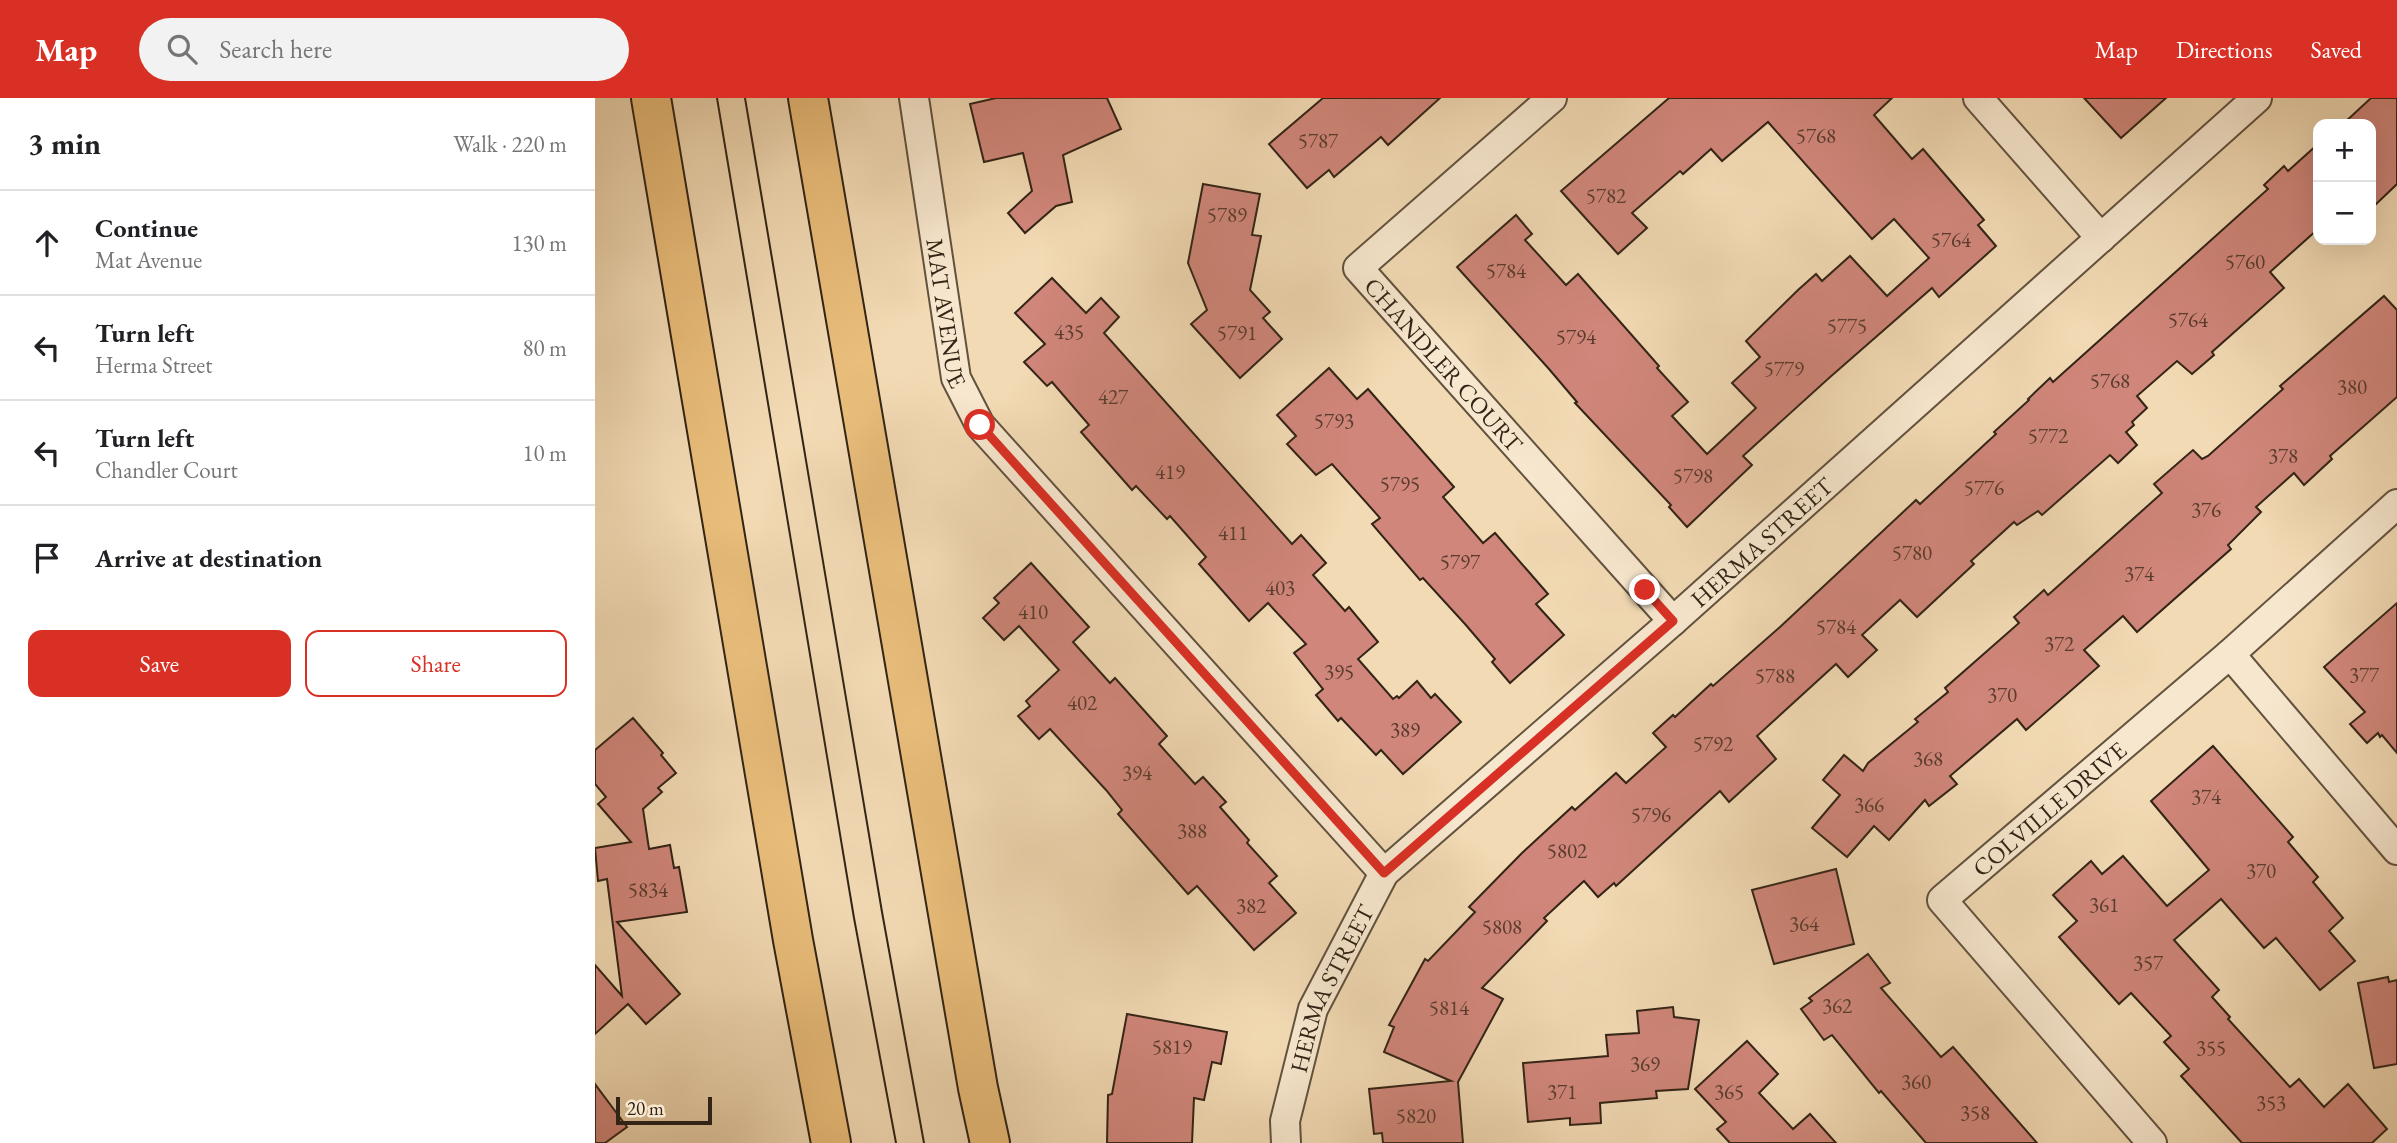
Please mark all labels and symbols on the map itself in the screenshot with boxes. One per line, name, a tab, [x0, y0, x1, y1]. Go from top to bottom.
house number: 5768	[1796, 122, 1836, 149]
house number: 5787	[1298, 127, 1339, 154]
house number: 5782	[1586, 182, 1626, 209]
house number: 5789	[1207, 201, 1247, 228]
house number: 5764	[1931, 226, 1972, 253]
street label: MAT AVENUE	[920, 236, 974, 393]
house number: 5760	[2225, 248, 2265, 275]
house number: 5784	[1486, 257, 1527, 284]
street label: CHANDLER COURT	[1358, 271, 1531, 459]
house number: 5764	[2168, 306, 2209, 333]
house number: 5775	[1827, 312, 1867, 339]
house number: 435	[1054, 318, 1084, 345]
house number: 5791	[1217, 319, 1257, 346]
house number: 5794	[1556, 323, 1597, 350]
house number: 5779	[1764, 355, 1804, 382]
house number: 5768	[2090, 367, 2130, 394]
house number: 380	[2337, 373, 2367, 400]
house number: 427	[1098, 383, 1129, 410]
house number: 5793	[1314, 407, 1354, 434]
route start	[964, 409, 995, 440]
house number: 5772	[2028, 422, 2068, 449]
house number: 378	[2268, 442, 2298, 469]
house number: 419	[1155, 458, 1185, 485]
house number: 5798	[1673, 462, 1713, 489]
street label: HERMA STREET	[1684, 469, 1840, 614]
house number: 5795	[1380, 470, 1420, 497]
house number: 5776	[1964, 474, 2004, 501]
house number: 376	[2191, 496, 2221, 523]
house number: 411	[1218, 519, 1248, 546]
house number: 5780	[1892, 539, 1932, 566]
house number: 5797	[1440, 548, 1481, 575]
house number: 374	[2124, 560, 2155, 587]
house number: 403	[1265, 574, 1295, 601]
route end	[1629, 574, 1660, 605]
house number: 410	[1018, 598, 1048, 625]
house number: 5784	[1816, 613, 1857, 640]
house number: 372	[2044, 630, 2074, 657]
house number: 395	[1324, 658, 1354, 685]
house number: 377	[2349, 661, 2380, 688]
house number: 5788	[1755, 662, 1795, 689]
house number: 370	[1987, 681, 2017, 708]
house number: 402	[1067, 689, 1097, 716]
house number: 389	[1390, 716, 1420, 743]
house number: 5792	[1693, 730, 1733, 757]
street label: COLVILLE DRIVE	[1966, 734, 2133, 883]
house number: 368	[1913, 745, 1943, 772]
house number: 394	[1122, 759, 1153, 786]
house number: 374	[2191, 783, 2222, 810]
house number: 366	[1854, 791, 1884, 818]
house number: 5796	[1631, 801, 1671, 828]
house number: 388	[1177, 817, 1207, 844]
house number: 5802	[1547, 837, 1587, 864]
house number: 370	[2246, 857, 2276, 884]
house number: 5834	[628, 876, 669, 903]
house number: 361	[2089, 891, 2119, 918]
house number: 382	[1236, 892, 1266, 919]
street label: HERMA STREET	[1282, 898, 1381, 1076]
house number: 364	[1789, 910, 1820, 937]
house number: 5808	[1482, 913, 1522, 940]
house number: 357	[2133, 949, 2164, 976]
house number: 362	[1822, 992, 1852, 1019]
house number: 5814	[1429, 994, 1470, 1021]
house number: 5819	[1152, 1033, 1192, 1060]
house number: 355	[2196, 1034, 2226, 1061]
house number: 369	[1630, 1050, 1660, 1077]
house number: 360	[1901, 1068, 1931, 1095]
house number: 371	[1547, 1078, 1577, 1105]
house number: 365	[1714, 1078, 1744, 1105]
house number: 353	[2256, 1089, 2286, 1116]
scale bar	[616, 1094, 712, 1126]
house number: 358	[1960, 1099, 1990, 1126]
house number: 5820	[1396, 1102, 1436, 1129]

